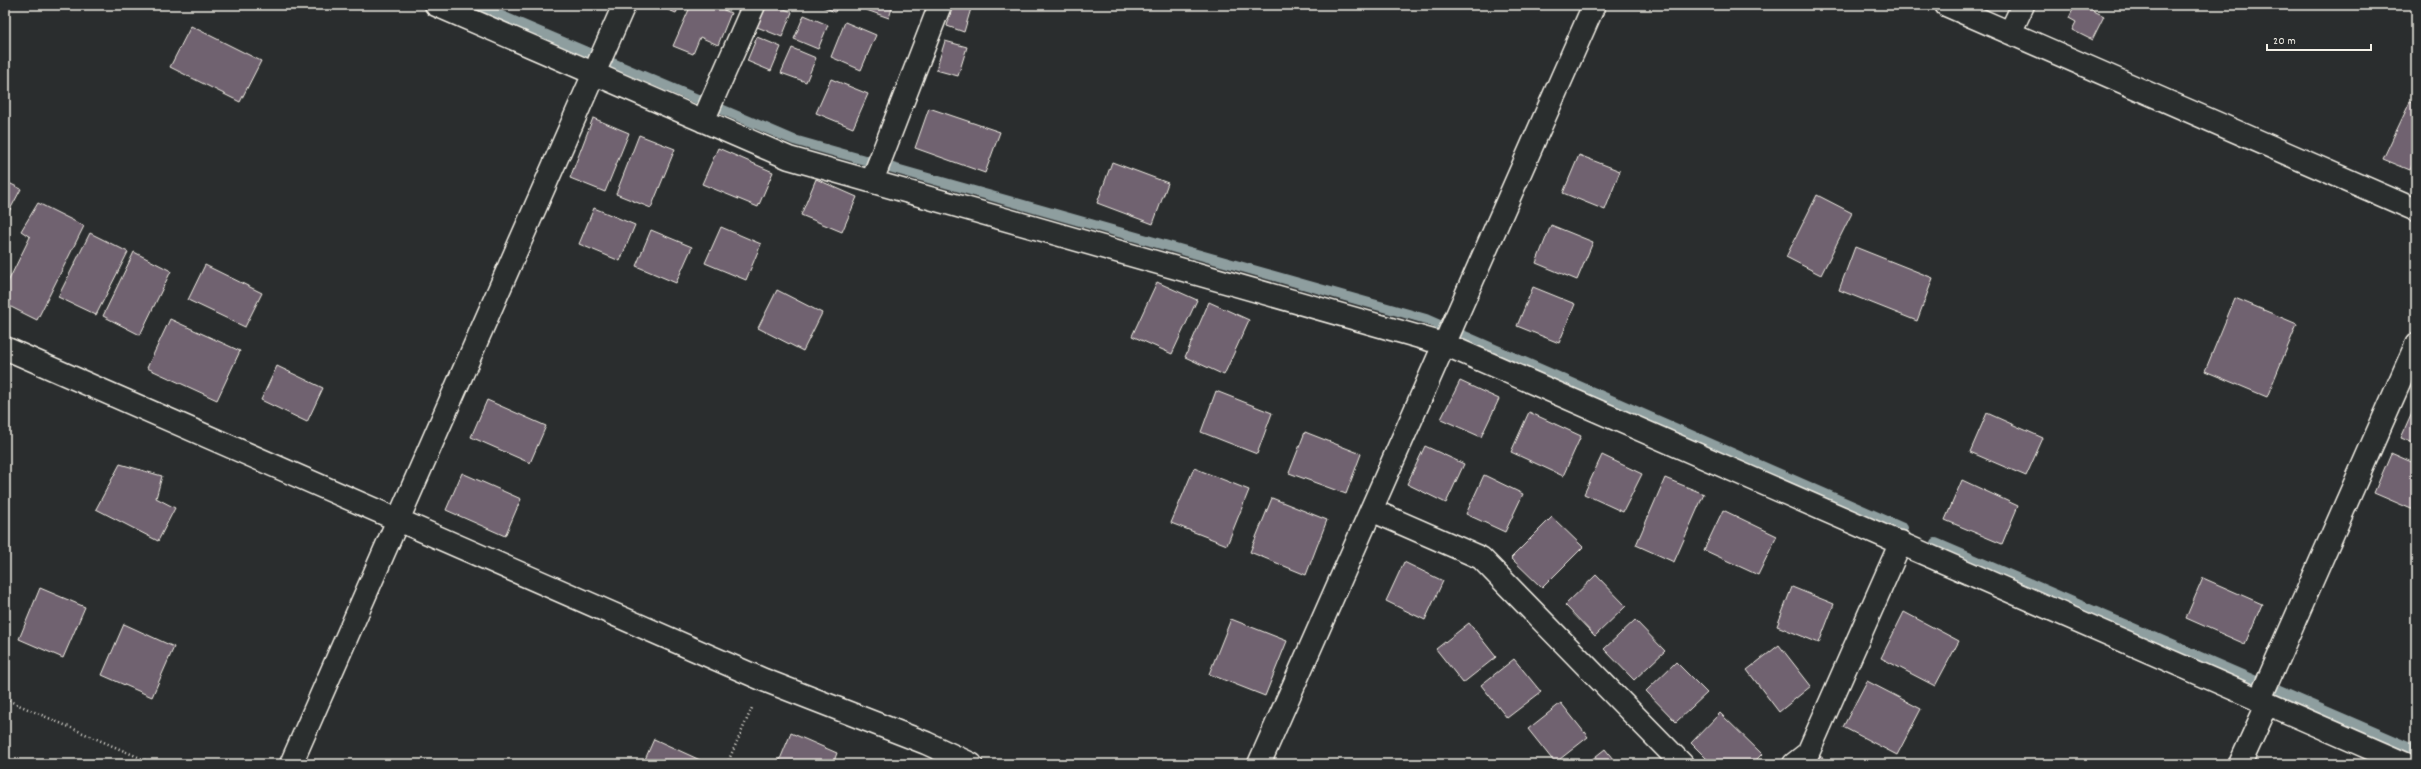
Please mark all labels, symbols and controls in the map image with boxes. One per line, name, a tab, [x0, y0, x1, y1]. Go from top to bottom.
scale bar	[2267, 26, 2371, 52]
text: 20 m	[2273, 33, 2296, 50]

